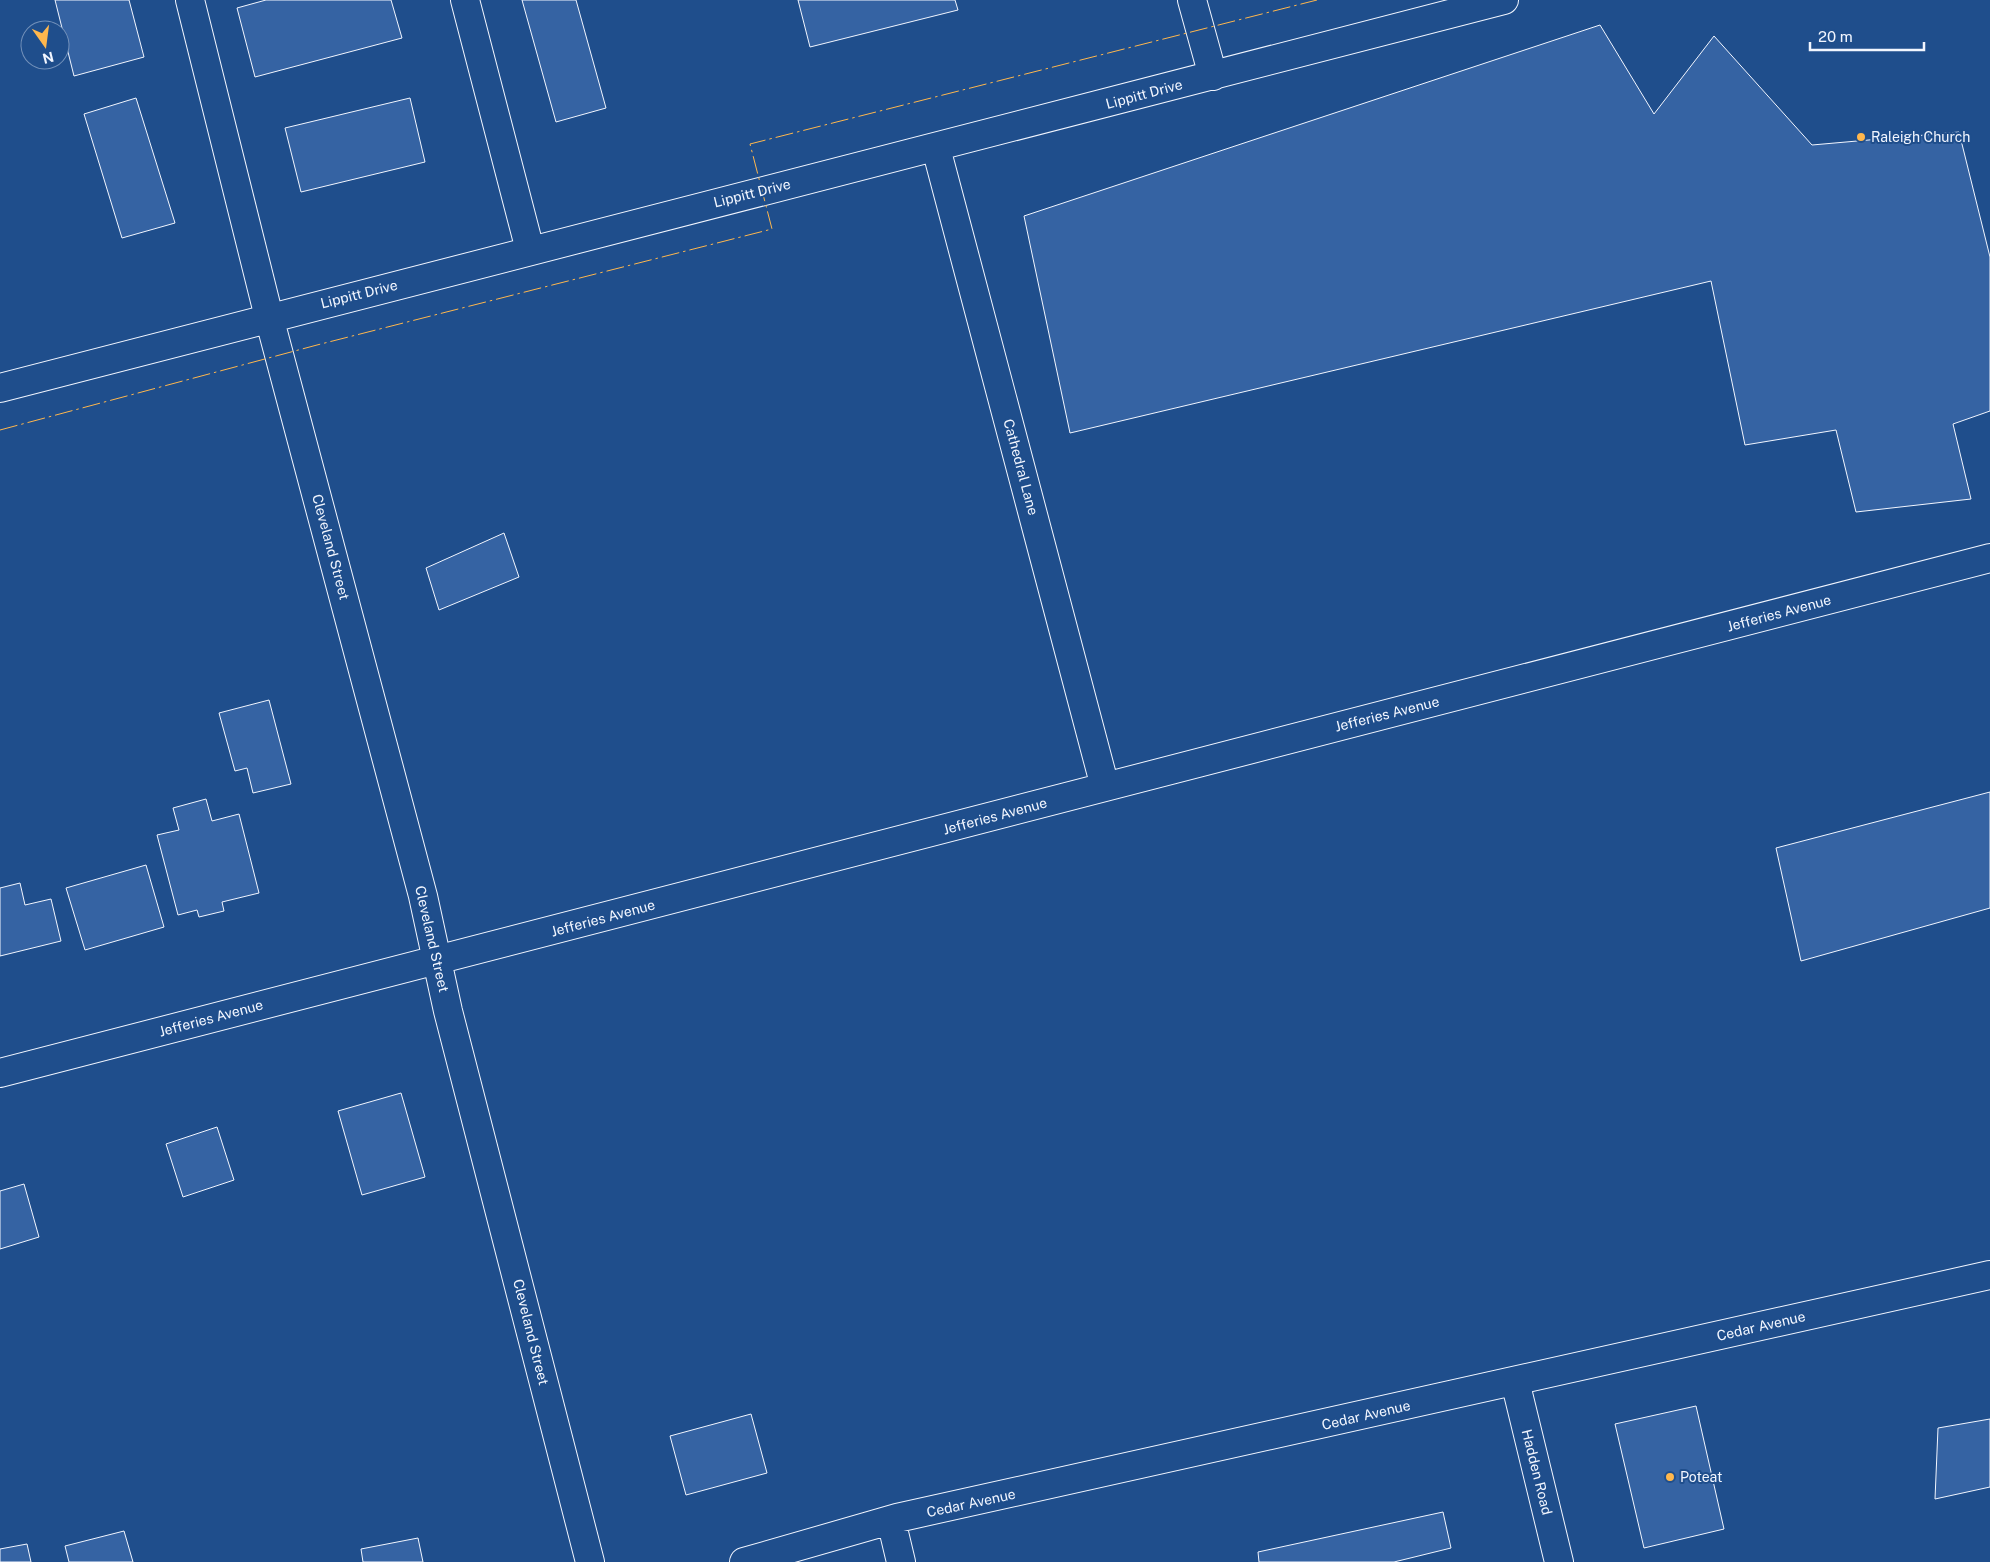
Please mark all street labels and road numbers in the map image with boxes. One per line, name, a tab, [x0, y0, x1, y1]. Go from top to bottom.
street label: Lippitt Drive	[1104, 76, 1184, 112]
street label: Lippitt Drive	[712, 176, 792, 210]
street label: Lippitt Drive	[319, 277, 399, 311]
street label: Cathedral Lane	[1000, 417, 1042, 517]
street label: Cleveland Street	[309, 492, 353, 602]
street label: Jefferies Avenue	[1725, 591, 1833, 635]
street label: Jefferies Avenue	[1333, 693, 1441, 735]
street label: Jefferies Avenue	[941, 794, 1049, 838]
street label: Cleveland Street	[412, 884, 452, 994]
street label: Jefferies Avenue	[549, 896, 657, 940]
street label: Jefferies Avenue	[157, 996, 265, 1040]
street label: Cleveland Street	[510, 1277, 552, 1387]
street label: Cedar Avenue	[1715, 1308, 1807, 1344]
street label: Cedar Avenue	[1320, 1397, 1412, 1433]
street label: Hadden Road	[1519, 1428, 1555, 1516]
street label: Cedar Avenue	[925, 1486, 1017, 1520]

